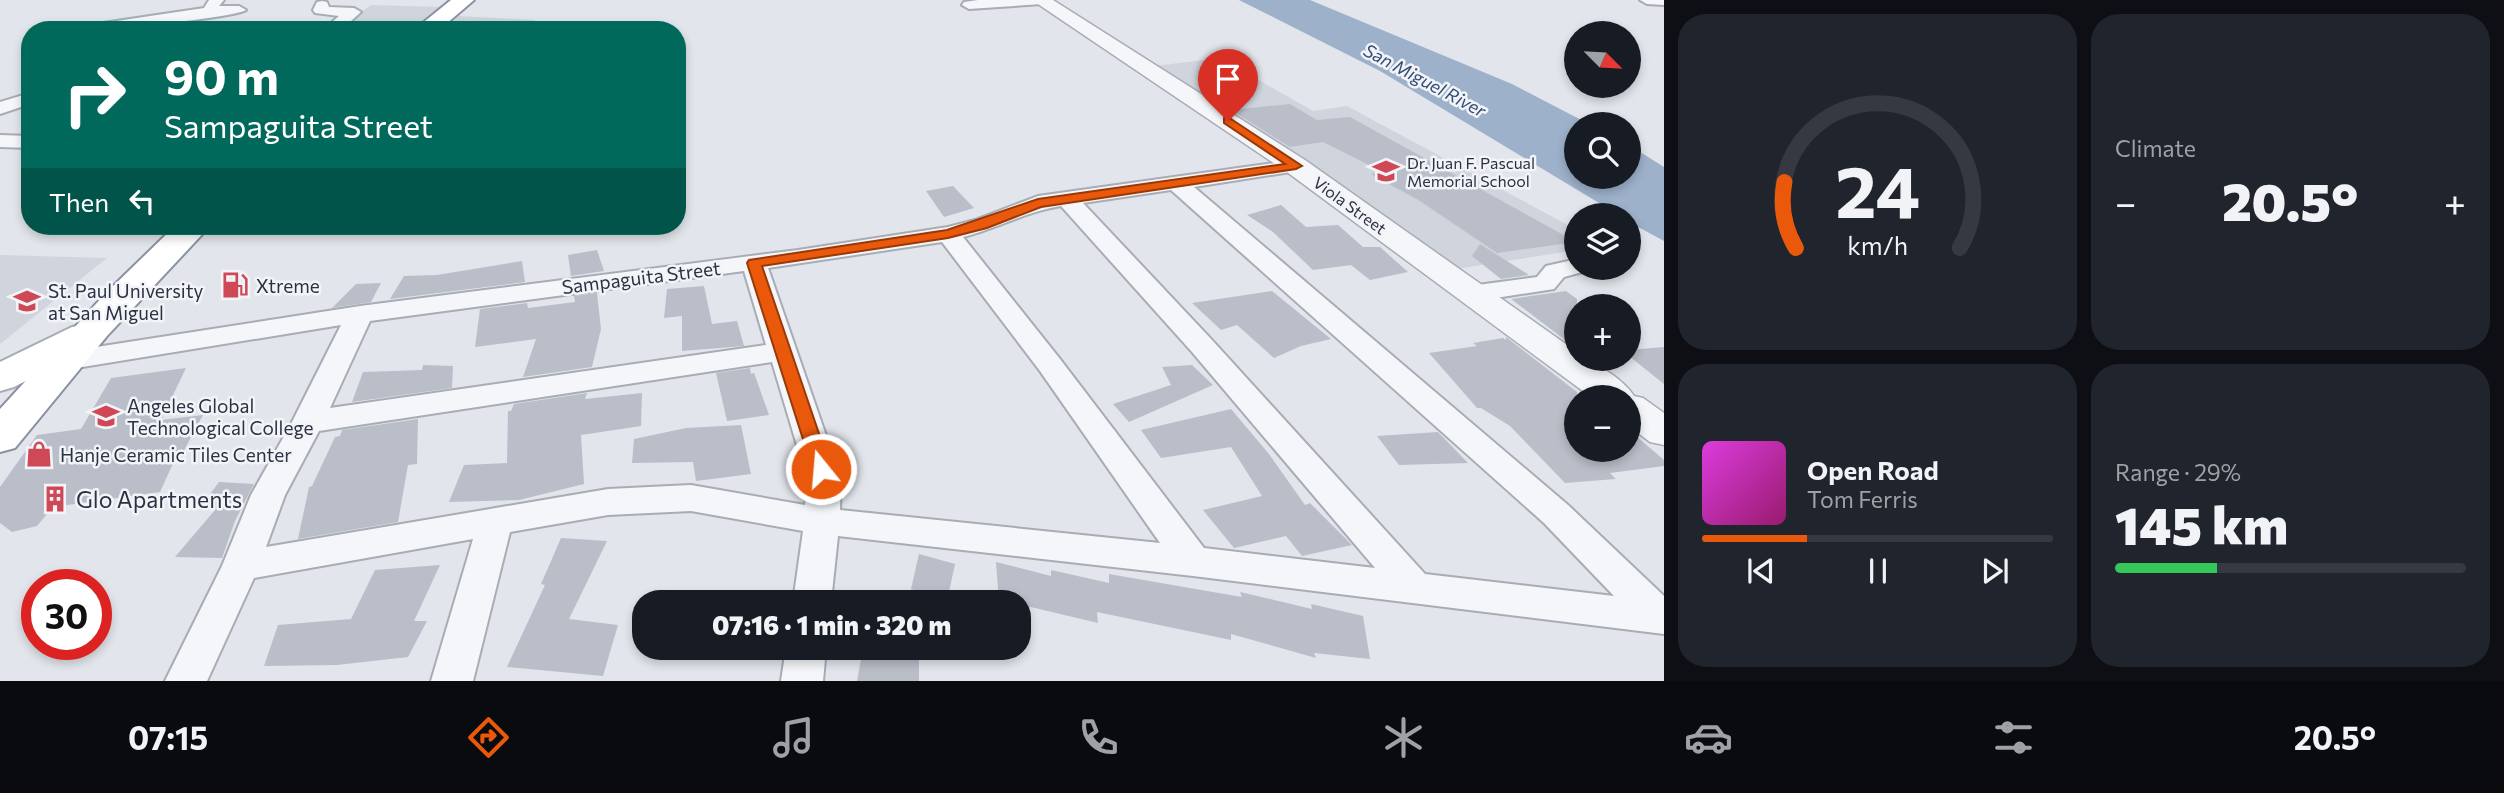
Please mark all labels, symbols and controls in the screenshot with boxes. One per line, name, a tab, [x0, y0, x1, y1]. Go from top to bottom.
north arrow	[1564, 21, 1642, 98]
map controls	[1564, 21, 1641, 462]
water label: San Miguel River	[1360, 39, 1491, 122]
text: 90 m	[164, 45, 279, 105]
icon: right	[49, 49, 140, 140]
pin	[1198, 49, 1258, 121]
icon: arrive	[1209, 60, 1247, 98]
text: Sampaguita Street	[164, 105, 433, 145]
button: search	[1564, 112, 1641, 189]
text: Climate	[2115, 134, 2196, 162]
text: 24	[1835, 144, 1920, 233]
place label: Dr. Juan F. Pascual Memorial School	[1407, 153, 1535, 190]
school or university icon: Dr. Juan F. Pascual Memorial School	[1371, 156, 1401, 186]
text: 20.5°	[2222, 168, 2358, 232]
street label: Viola Street	[1310, 172, 1390, 238]
text: −	[2115, 178, 2137, 225]
text: +	[2444, 178, 2466, 225]
icon: left	[123, 182, 161, 220]
text: Then	[49, 186, 109, 217]
button: layers	[1564, 203, 1641, 280]
text: km/h	[1847, 230, 1908, 260]
street label: Sampaguita Street	[560, 256, 722, 298]
fuel station icon: Xtreme	[220, 270, 250, 300]
place label: Xtreme	[256, 274, 320, 297]
place label: St. Paul University at San Miguel	[48, 279, 203, 324]
school or university icon: St. Paul University at San Miguel	[12, 286, 42, 316]
button: +	[1564, 294, 1641, 371]
button: −	[1564, 385, 1641, 462]
place label: Angeles Global Technological College	[127, 394, 314, 439]
school or university icon: Angeles Global Technological College	[91, 401, 121, 431]
position arrow	[784, 432, 858, 506]
shop icon: Hanje Ceramic Tiles Center	[24, 439, 54, 469]
place label: Hanje Ceramic Tiles Center	[60, 443, 292, 466]
text: Open Road	[1807, 454, 1939, 485]
text: Range · 29%	[2115, 458, 2241, 486]
building icon: Glo Apartments	[40, 484, 70, 514]
place label: Glo Apartments	[76, 485, 242, 513]
text: Tom Ferris	[1807, 485, 1918, 513]
text: 145 km	[2115, 492, 2288, 556]
icon: previous	[1742, 552, 1780, 590]
icon: pause	[1859, 552, 1897, 590]
icon: next	[1976, 552, 2014, 590]
speed limit sign: 30	[21, 569, 112, 660]
text: 07:16 · 1 min · 320 m	[712, 609, 951, 640]
icon: directions	[464, 713, 513, 762]
icon: music	[769, 713, 818, 762]
icon: phone	[1074, 713, 1123, 762]
icon: climate	[1379, 713, 1428, 762]
icon: car	[1684, 713, 1733, 762]
icon: filters	[1989, 713, 2038, 762]
text: 07:15	[128, 717, 208, 757]
text: 20.5°	[2294, 717, 2376, 757]

